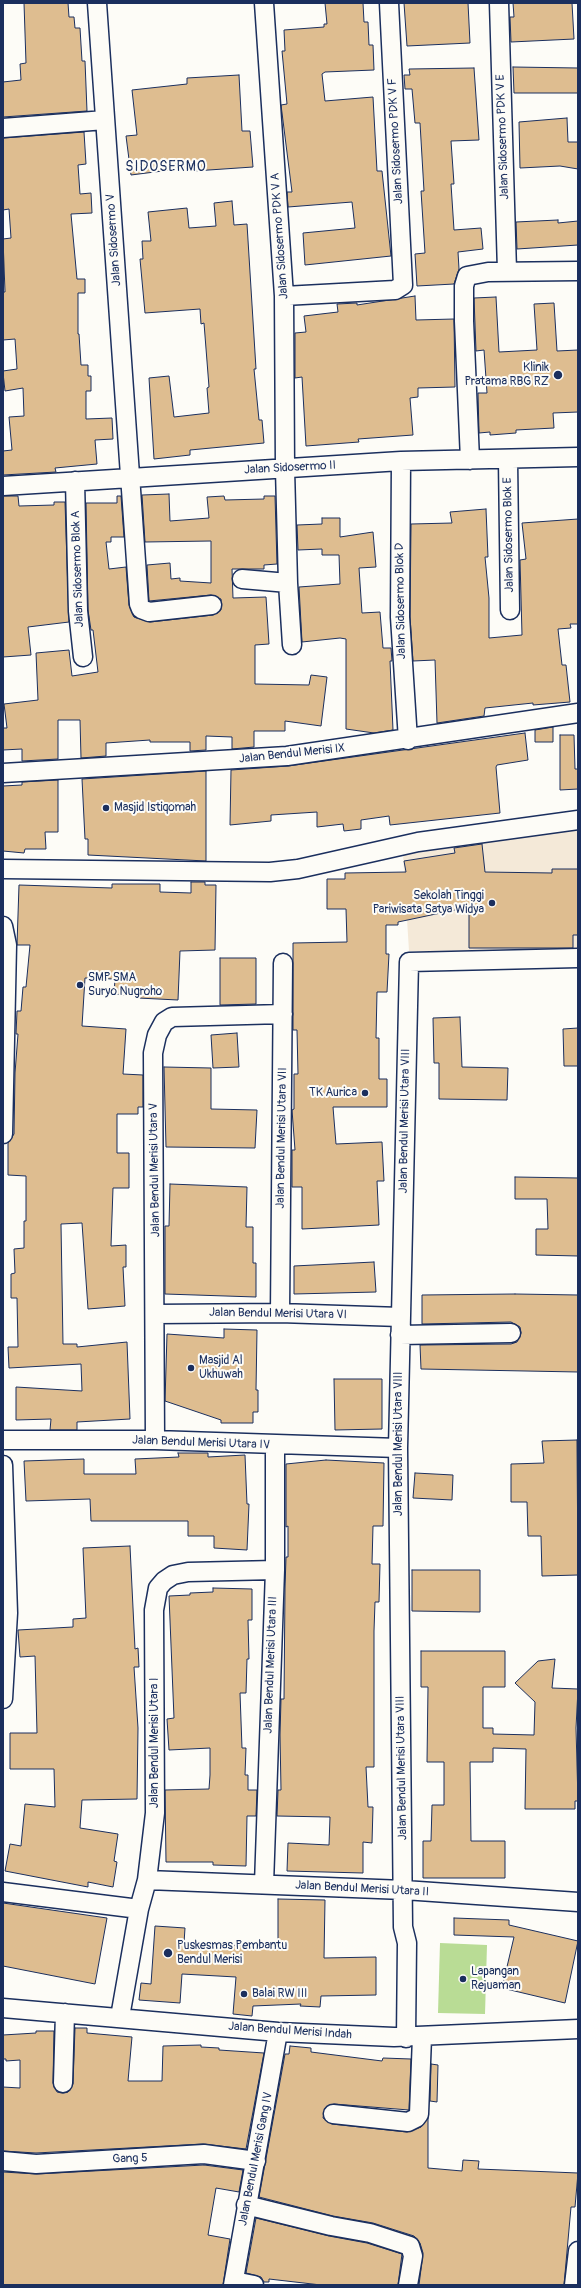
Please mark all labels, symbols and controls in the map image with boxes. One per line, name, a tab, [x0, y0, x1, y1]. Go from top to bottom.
street label: Jalan Sidosermo PDK V E	[494, 74, 512, 200]
street label: Jalan Sidosermo PDK V F	[386, 78, 406, 204]
district label: SIDOSERMO	[125, 159, 207, 175]
street label: Jalan Sidosermo PDK V A	[268, 172, 292, 300]
street label: Jalan Sidosermo V	[104, 193, 124, 287]
place label: Klinik Pratama RBG RZ	[464, 361, 549, 389]
marker: Klinik Pratama RBG RZ	[552, 369, 564, 381]
street label: Jalan Sidosermo II	[244, 458, 336, 478]
street label: Jalan Sidosermo Blok E	[501, 477, 517, 593]
street label: Jalan Sidosermo Blok A	[69, 510, 87, 628]
street label: Jalan Sidosermo Blok D	[393, 543, 409, 659]
street label: Jalan Bendul Merisi IX	[238, 741, 346, 767]
place label: Masjid Istiqomah	[114, 801, 196, 815]
marker: Masjid Istiqomah	[101, 803, 111, 813]
place label: Sekolah Tinggi Pariwisata Satya Widya	[373, 889, 484, 917]
marker: Sekolah Tinggi Pariwisata Satya Widya	[487, 898, 497, 908]
place label: SMP SMA Suryo Nugroho	[88, 971, 162, 999]
marker: SMP SMA Suryo Nugroho	[75, 980, 85, 990]
street label: Jalan Bendul Merisi Utara VIII	[397, 1049, 413, 1193]
street label: Jalan Bendul Merisi Utara VII	[274, 1067, 290, 1209]
place label: TK Aurica	[309, 1086, 357, 1100]
marker: TK Aurica	[360, 1088, 370, 1098]
street label: Jalan Bendul Merisi Utara V	[147, 1103, 163, 1237]
street label: Jalan Bendul Merisi Utara VI	[209, 1306, 347, 1322]
place label: Masjid Al Ukhuwah	[199, 1354, 243, 1382]
marker: Masjid Al Ukhuwah	[186, 1363, 196, 1373]
street label: Jalan Bendul Merisi Utara VIII	[392, 1372, 406, 1516]
street label: Jalan Bendul Merisi Utara IV	[132, 1433, 270, 1453]
street label: Jalan Bendul Merisi Utara III	[261, 1596, 281, 1734]
street label: Jalan Bendul Merisi Utara I	[148, 1678, 162, 1808]
street label: Jalan Bendul Merisi Utara VIII	[394, 1696, 410, 1840]
street label: Jalan Bendul Merisi Utara II	[295, 1878, 429, 1900]
place label: Puskesmas Pembantu Bendul Merisi	[177, 1939, 287, 1967]
marker: Puskesmas Pembantu Bendul Merisi	[162, 1947, 174, 1959]
place label: Lapangan Rejuaman	[471, 1965, 521, 1993]
marker: Lapangan Rejuaman	[458, 1974, 468, 1984]
place label: Balai RW III	[252, 1987, 307, 2001]
marker: Balai RW III	[239, 1989, 249, 1999]
street label: Jalan Bendul Merisi Indah	[228, 2020, 352, 2042]
street label: Jalan Bendul Merisi Gang IV	[236, 2091, 276, 2227]
street label: Gang 5	[112, 2151, 148, 2167]

